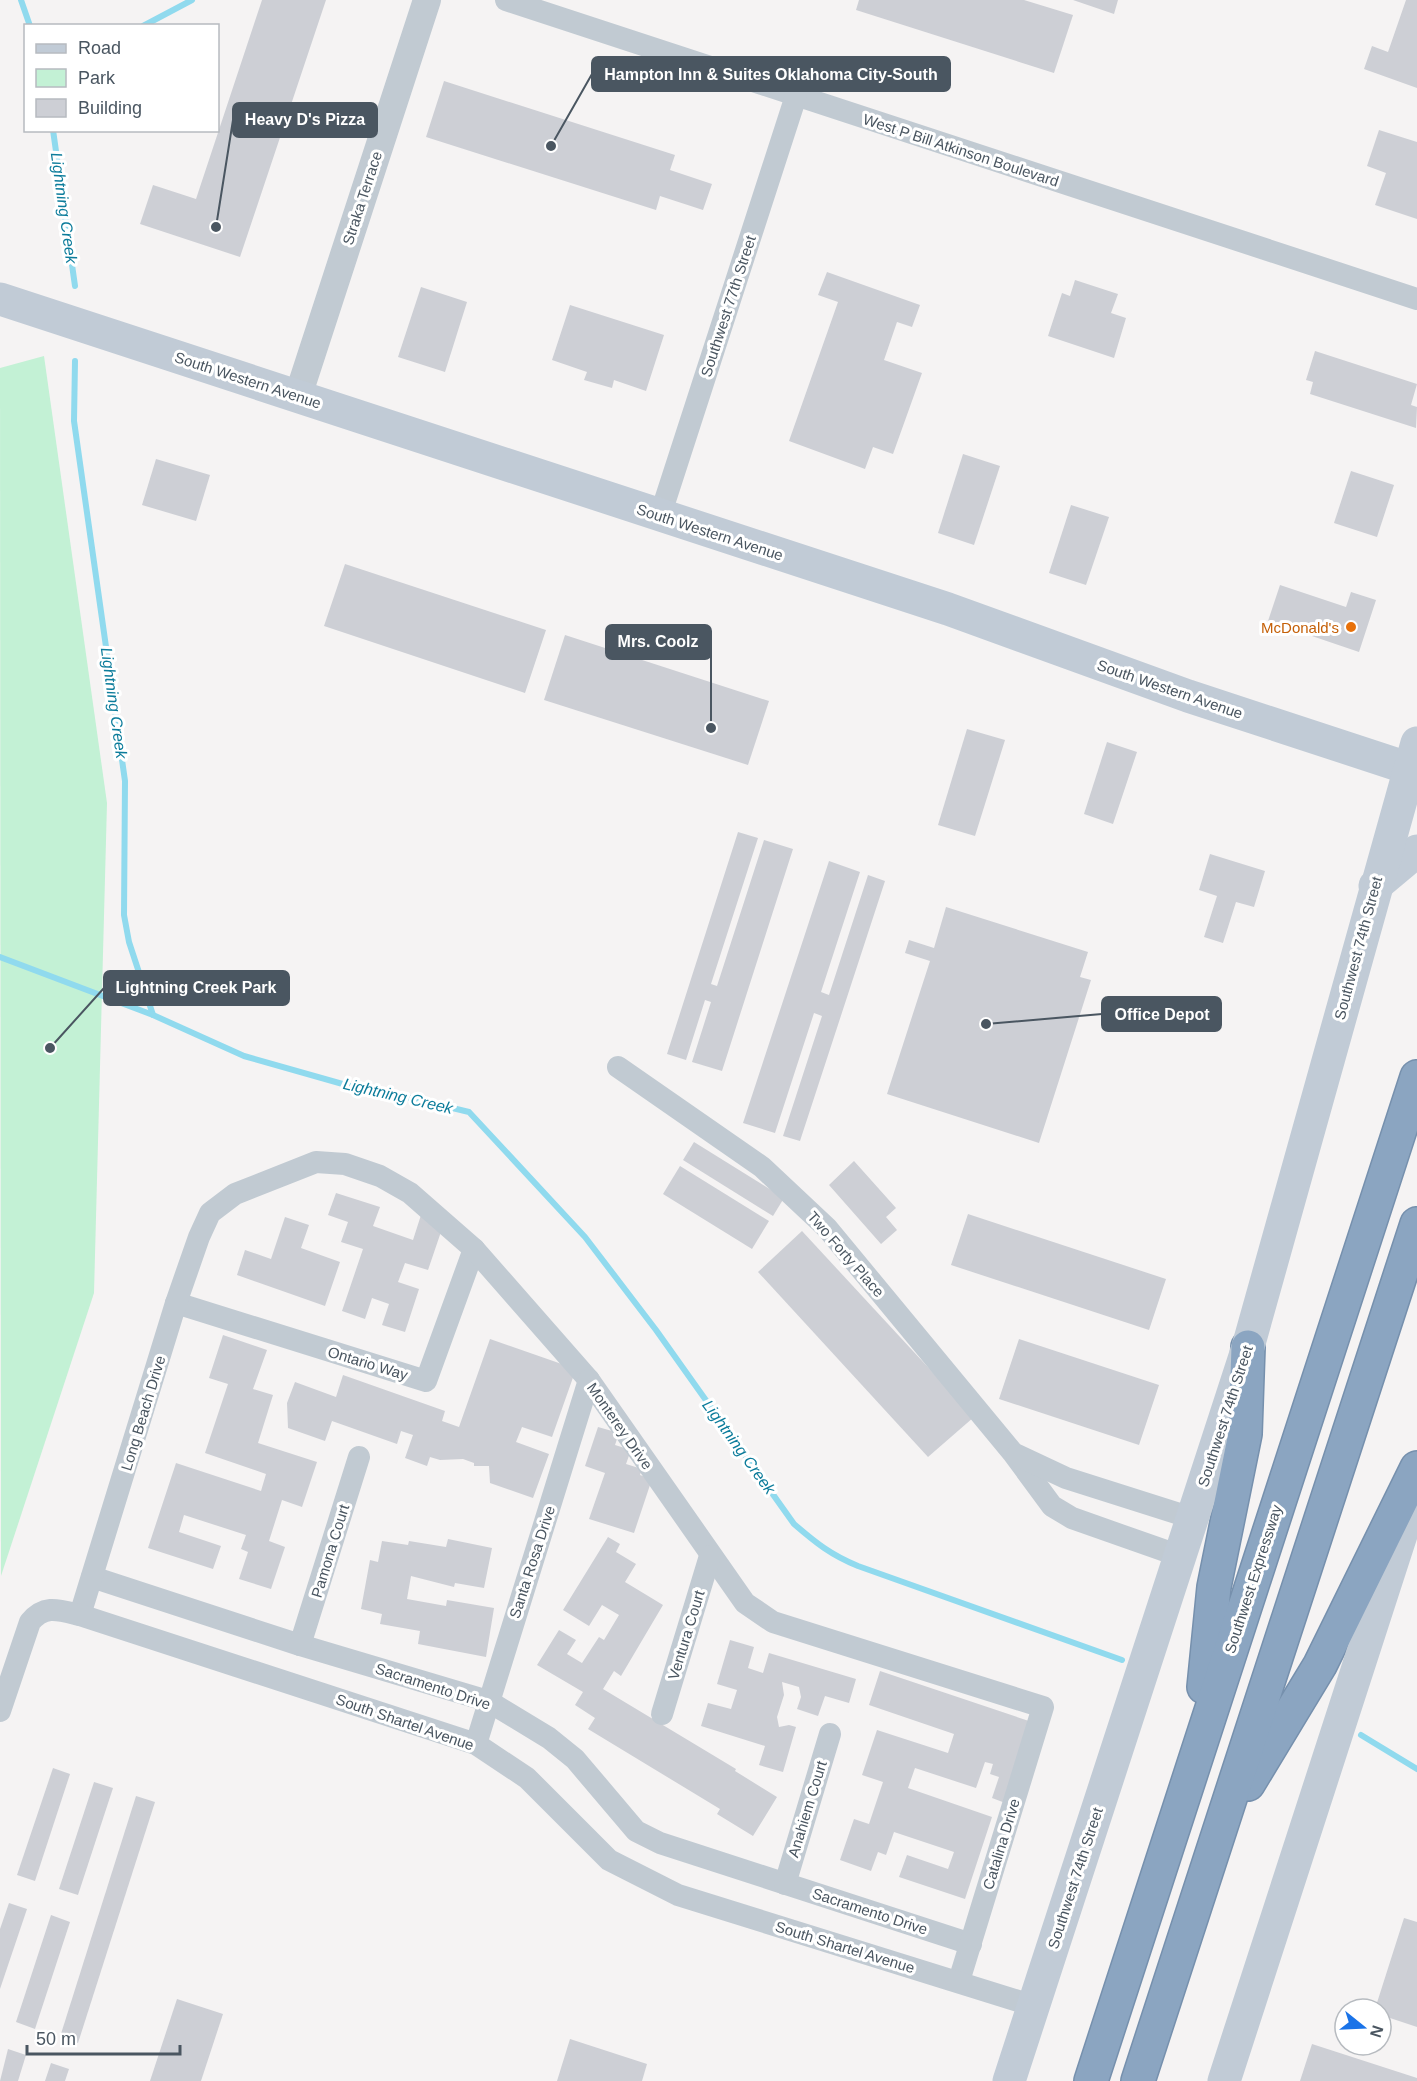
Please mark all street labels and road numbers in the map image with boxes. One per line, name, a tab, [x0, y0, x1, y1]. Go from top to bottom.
street label: West P Bill Atkinson Boulevard	[861, 110, 1061, 190]
street label: Straka Terrace	[339, 149, 385, 247]
street label: Southwest 77th Street	[697, 232, 759, 379]
street label: South Western Avenue	[173, 348, 323, 412]
street label: South Western Avenue	[635, 500, 785, 564]
street label: South Western Avenue	[1095, 656, 1245, 722]
street label: Southwest 74th Street	[1331, 874, 1386, 1021]
street label: Two Forty Place	[804, 1208, 888, 1300]
street label: Southwest 74th Street	[1194, 1342, 1256, 1489]
street label: Ontario Way	[326, 1343, 411, 1383]
street label: Long Beach Drive	[117, 1353, 169, 1473]
street label: Monterey Drive	[584, 1379, 656, 1473]
street label: Pamona Court	[308, 1501, 353, 1600]
street label: Southwest Expressway	[1221, 1502, 1285, 1655]
street label: Santa Rosa Drive	[506, 1503, 558, 1621]
street label: Ventura Court	[664, 1587, 708, 1682]
street label: Sacramento Drive	[373, 1659, 493, 1713]
street label: South Shartel Avenue	[334, 1690, 476, 1754]
street label: Anahiem Court	[784, 1758, 830, 1859]
street label: Catalina Drive	[979, 1796, 1023, 1892]
street label: Southwest 74th Street	[1044, 1804, 1106, 1951]
street label: Sacramento Drive	[810, 1884, 930, 1938]
street label: South Shartel Avenue	[773, 1918, 917, 1976]

